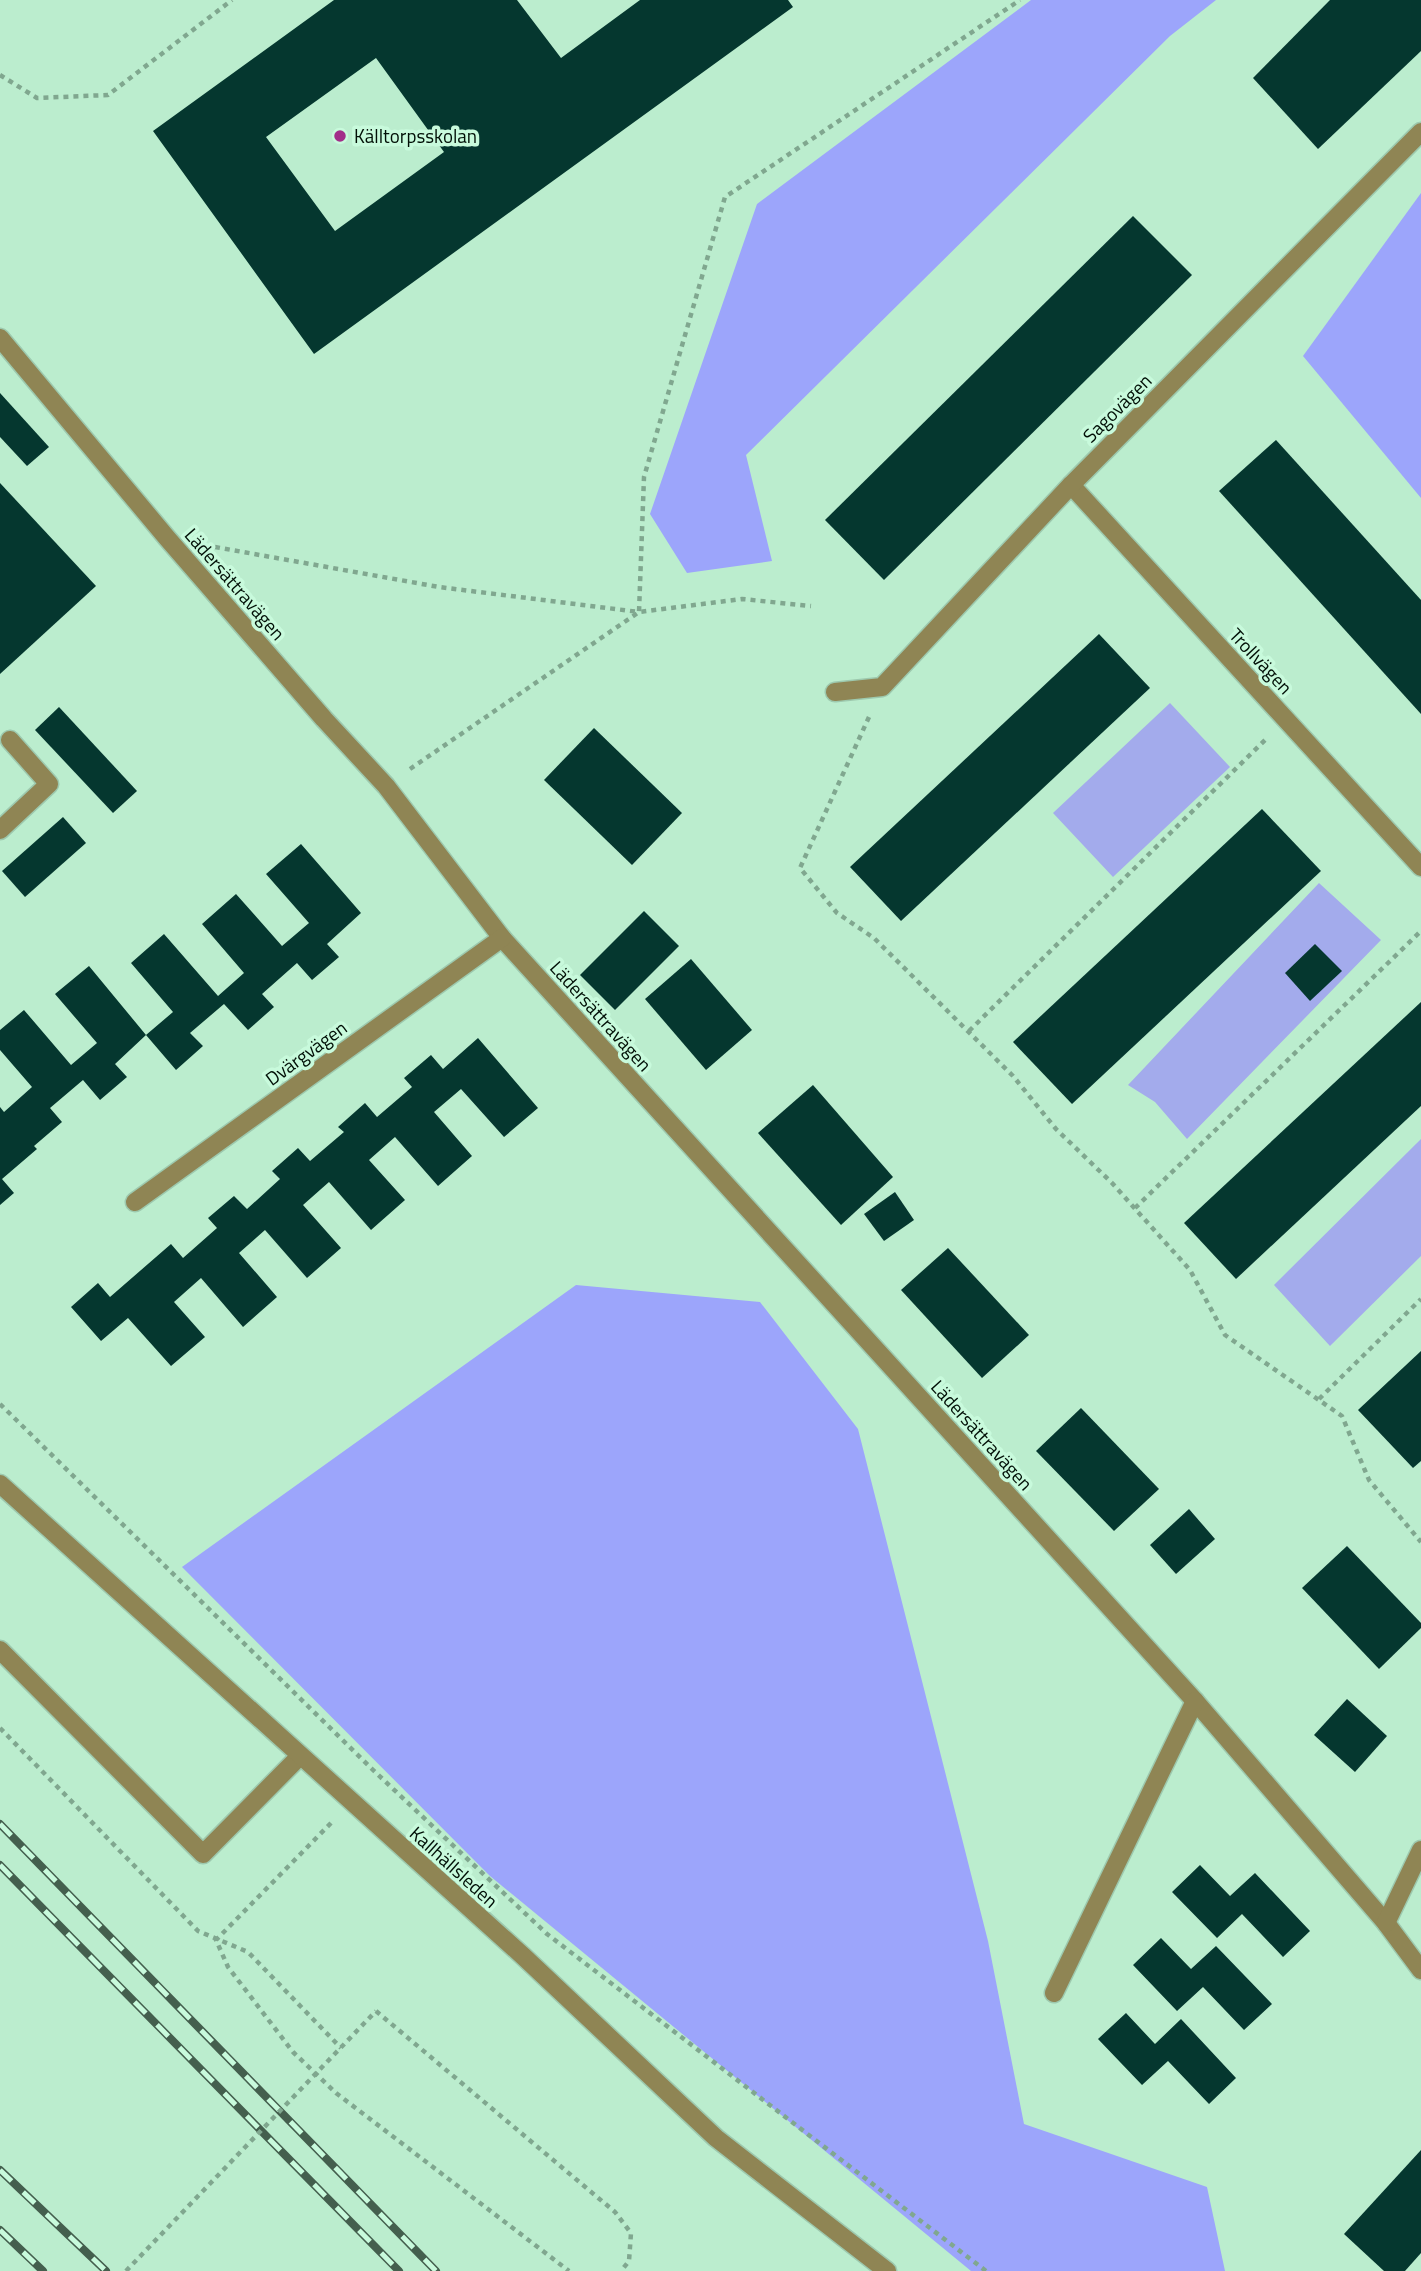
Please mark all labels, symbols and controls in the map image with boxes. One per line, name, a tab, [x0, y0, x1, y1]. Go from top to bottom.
place label: Källtorpsskolan	[354, 121, 477, 150]
marker: Källtorpsskolan	[332, 128, 348, 144]
street label: Sagovägen	[1075, 366, 1158, 449]
street label: Lädersättravägen	[178, 521, 292, 646]
street label: Trollvägen	[1223, 621, 1300, 700]
street label: Lädersättravägen	[544, 954, 659, 1078]
street label: Dvärgvägen	[259, 1013, 353, 1092]
street label: Lädersättravägen	[925, 1373, 1040, 1497]
street label: Kallhällsleden	[404, 1819, 505, 1914]

